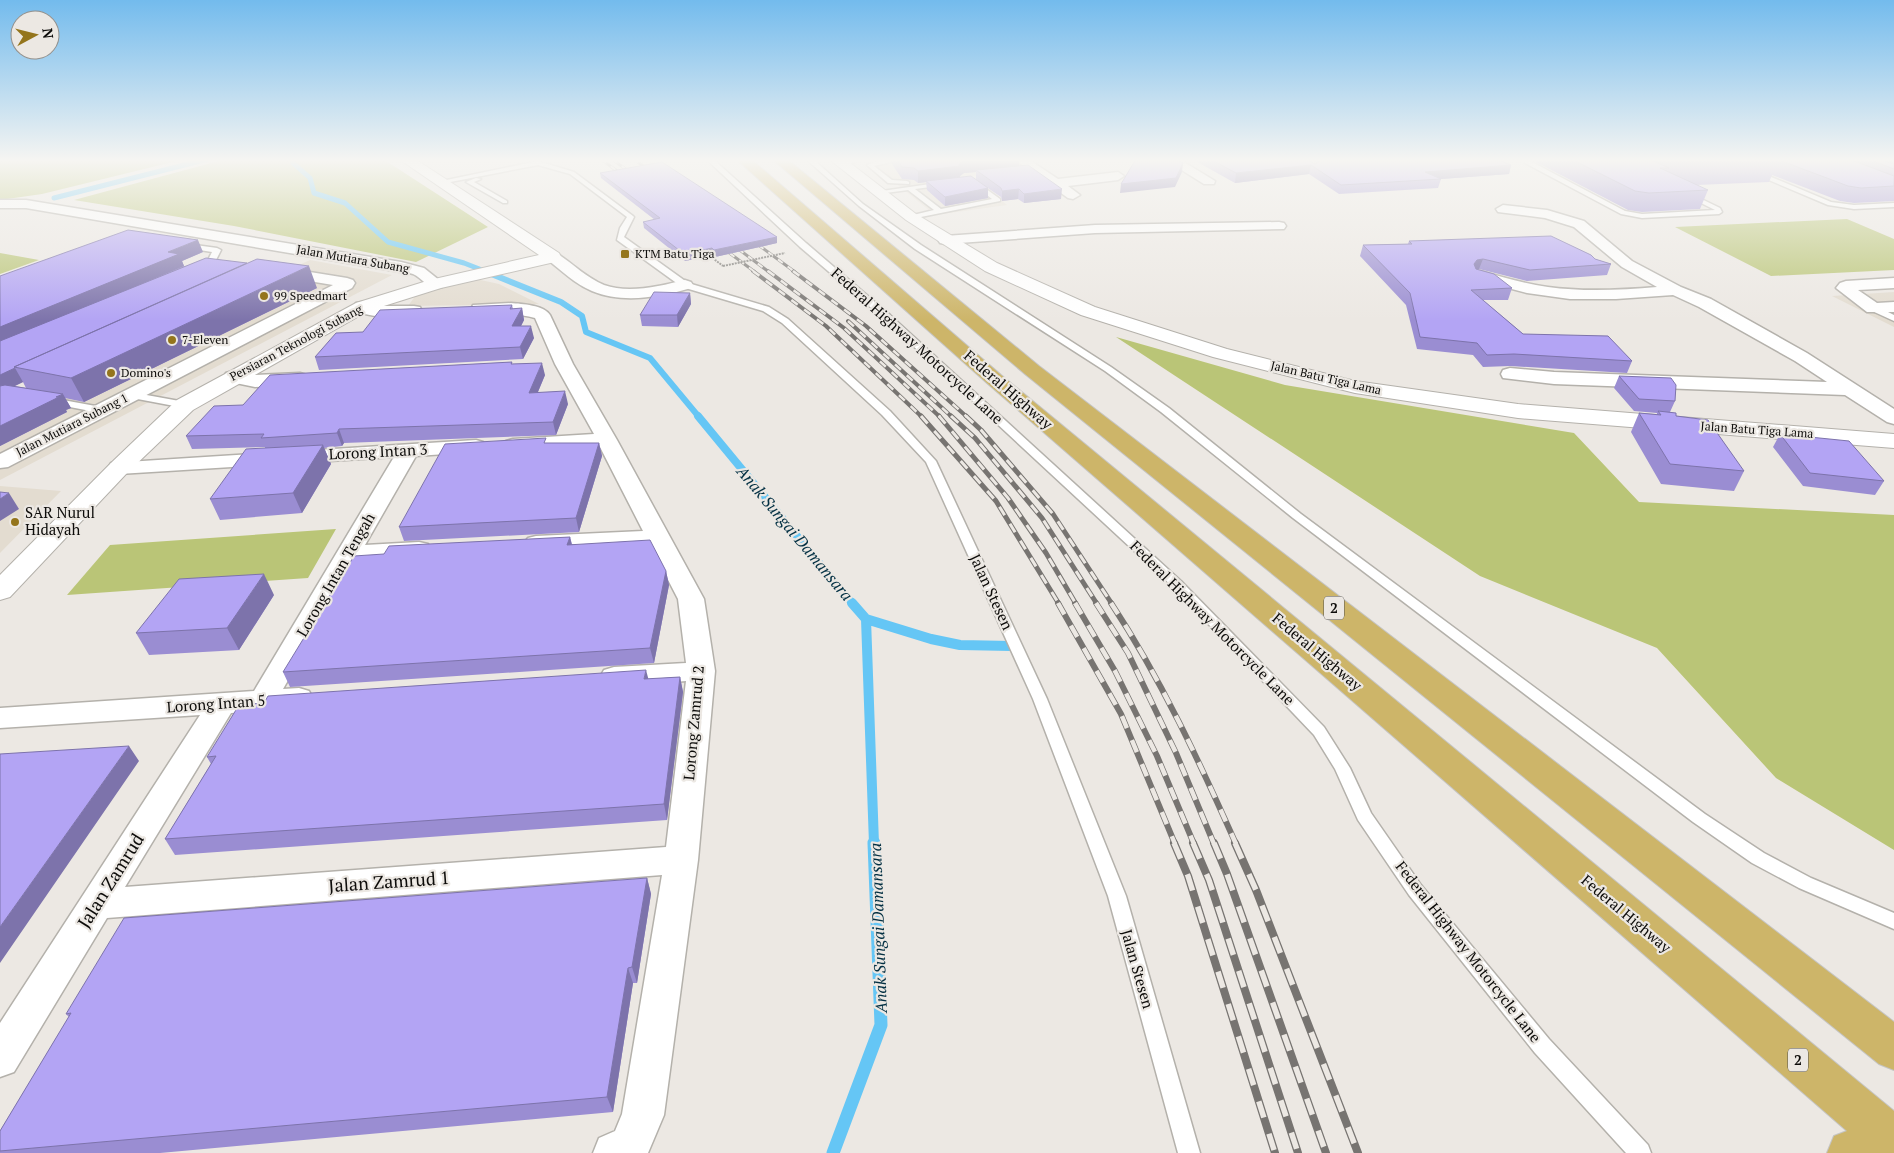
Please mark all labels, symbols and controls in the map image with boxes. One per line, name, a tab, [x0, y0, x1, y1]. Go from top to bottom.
north arrow	[10, 10, 60, 60]
text: N	[38, 27, 59, 40]
street label: Jalan Mutiara Subang	[296, 241, 411, 276]
place label: KTM Batu Tiga	[635, 246, 715, 261]
marker: KTM Batu Tiga	[619, 248, 631, 260]
street label: Federal Highway Motorcycle Lane	[827, 263, 1008, 428]
place label: 99 Speedmart	[274, 288, 348, 303]
marker: 99 Speedmart	[258, 290, 270, 302]
street label: Persiaran Teknologi Subang	[227, 301, 365, 384]
place label: 7-Eleven	[182, 332, 228, 347]
marker: 7-Eleven	[166, 334, 178, 346]
street label: Federal Highway	[960, 345, 1058, 434]
street label: Jalan Batu Tiga Lama	[1269, 357, 1383, 398]
place label: Domino's	[121, 365, 171, 380]
marker: Domino's	[105, 367, 117, 379]
street label: Jalan Mutiara Subang 1	[13, 390, 130, 459]
street label: Jalan Batu Tiga Lama	[1700, 418, 1814, 441]
street label: Lorong Intan 3	[328, 438, 428, 464]
water label: Anak Sungai Damansara	[731, 460, 858, 605]
place label: SAR Nurul Hidayah	[25, 502, 95, 539]
street label: Lorong Intan Tengah	[291, 509, 379, 640]
marker: SAR Nurul Hidayah	[9, 516, 21, 528]
street label: Federal Highway Motorcycle Lane	[1126, 536, 1299, 709]
street label: Jalan Stesen	[966, 550, 1018, 633]
road number: 2	[1324, 596, 1344, 620]
street label: Federal Highway	[1269, 608, 1367, 695]
street label: Lorong Zamrud 2	[678, 665, 708, 781]
street label: Lorong Intan 5	[166, 690, 266, 716]
street label: Jalan Zamrud	[71, 828, 149, 932]
water label: Anak Sungai Damansara	[864, 843, 892, 1014]
street label: Federal Highway Motorcycle Lane	[1392, 857, 1546, 1046]
street label: Jalan Zamrud 1	[327, 865, 450, 897]
street label: Federal Highway	[1578, 870, 1676, 957]
street label: Jalan Stesen	[1117, 927, 1159, 1011]
road number: 2	[1788, 1048, 1808, 1072]

